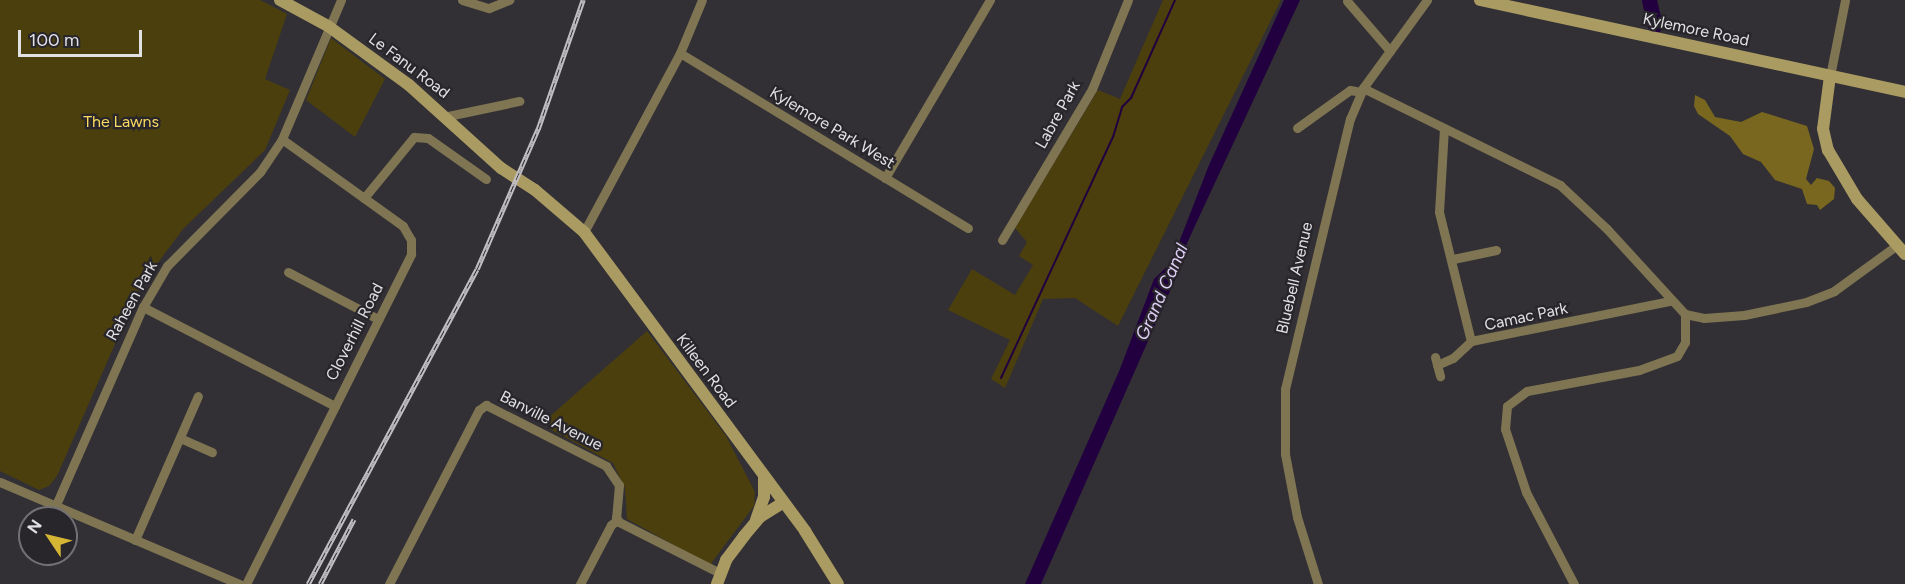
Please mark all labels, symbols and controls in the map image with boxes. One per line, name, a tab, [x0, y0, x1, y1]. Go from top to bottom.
street label: Kylemore Road	[1641, 9, 1751, 51]
scale bar	[21, 18, 146, 56]
text: 100 m	[29, 29, 79, 51]
street label: Le Fanu Road	[365, 29, 453, 103]
street label: Labre Park	[1032, 78, 1084, 152]
street label: Kylemore Park West	[766, 83, 898, 173]
park label: The Lawns	[83, 112, 159, 132]
street label: Bluebell Avenue	[1273, 220, 1317, 336]
water label: Grand Canal	[1131, 240, 1193, 344]
street label: Raheen Park	[102, 258, 162, 344]
street label: Cloverhill Road	[322, 280, 388, 384]
street label: Camac Park	[1483, 299, 1569, 335]
street label: Killeen Road	[672, 330, 740, 412]
street label: Banville Avenue	[496, 387, 606, 455]
north arrow	[18, 506, 78, 566]
text: N	[23, 516, 46, 537]

